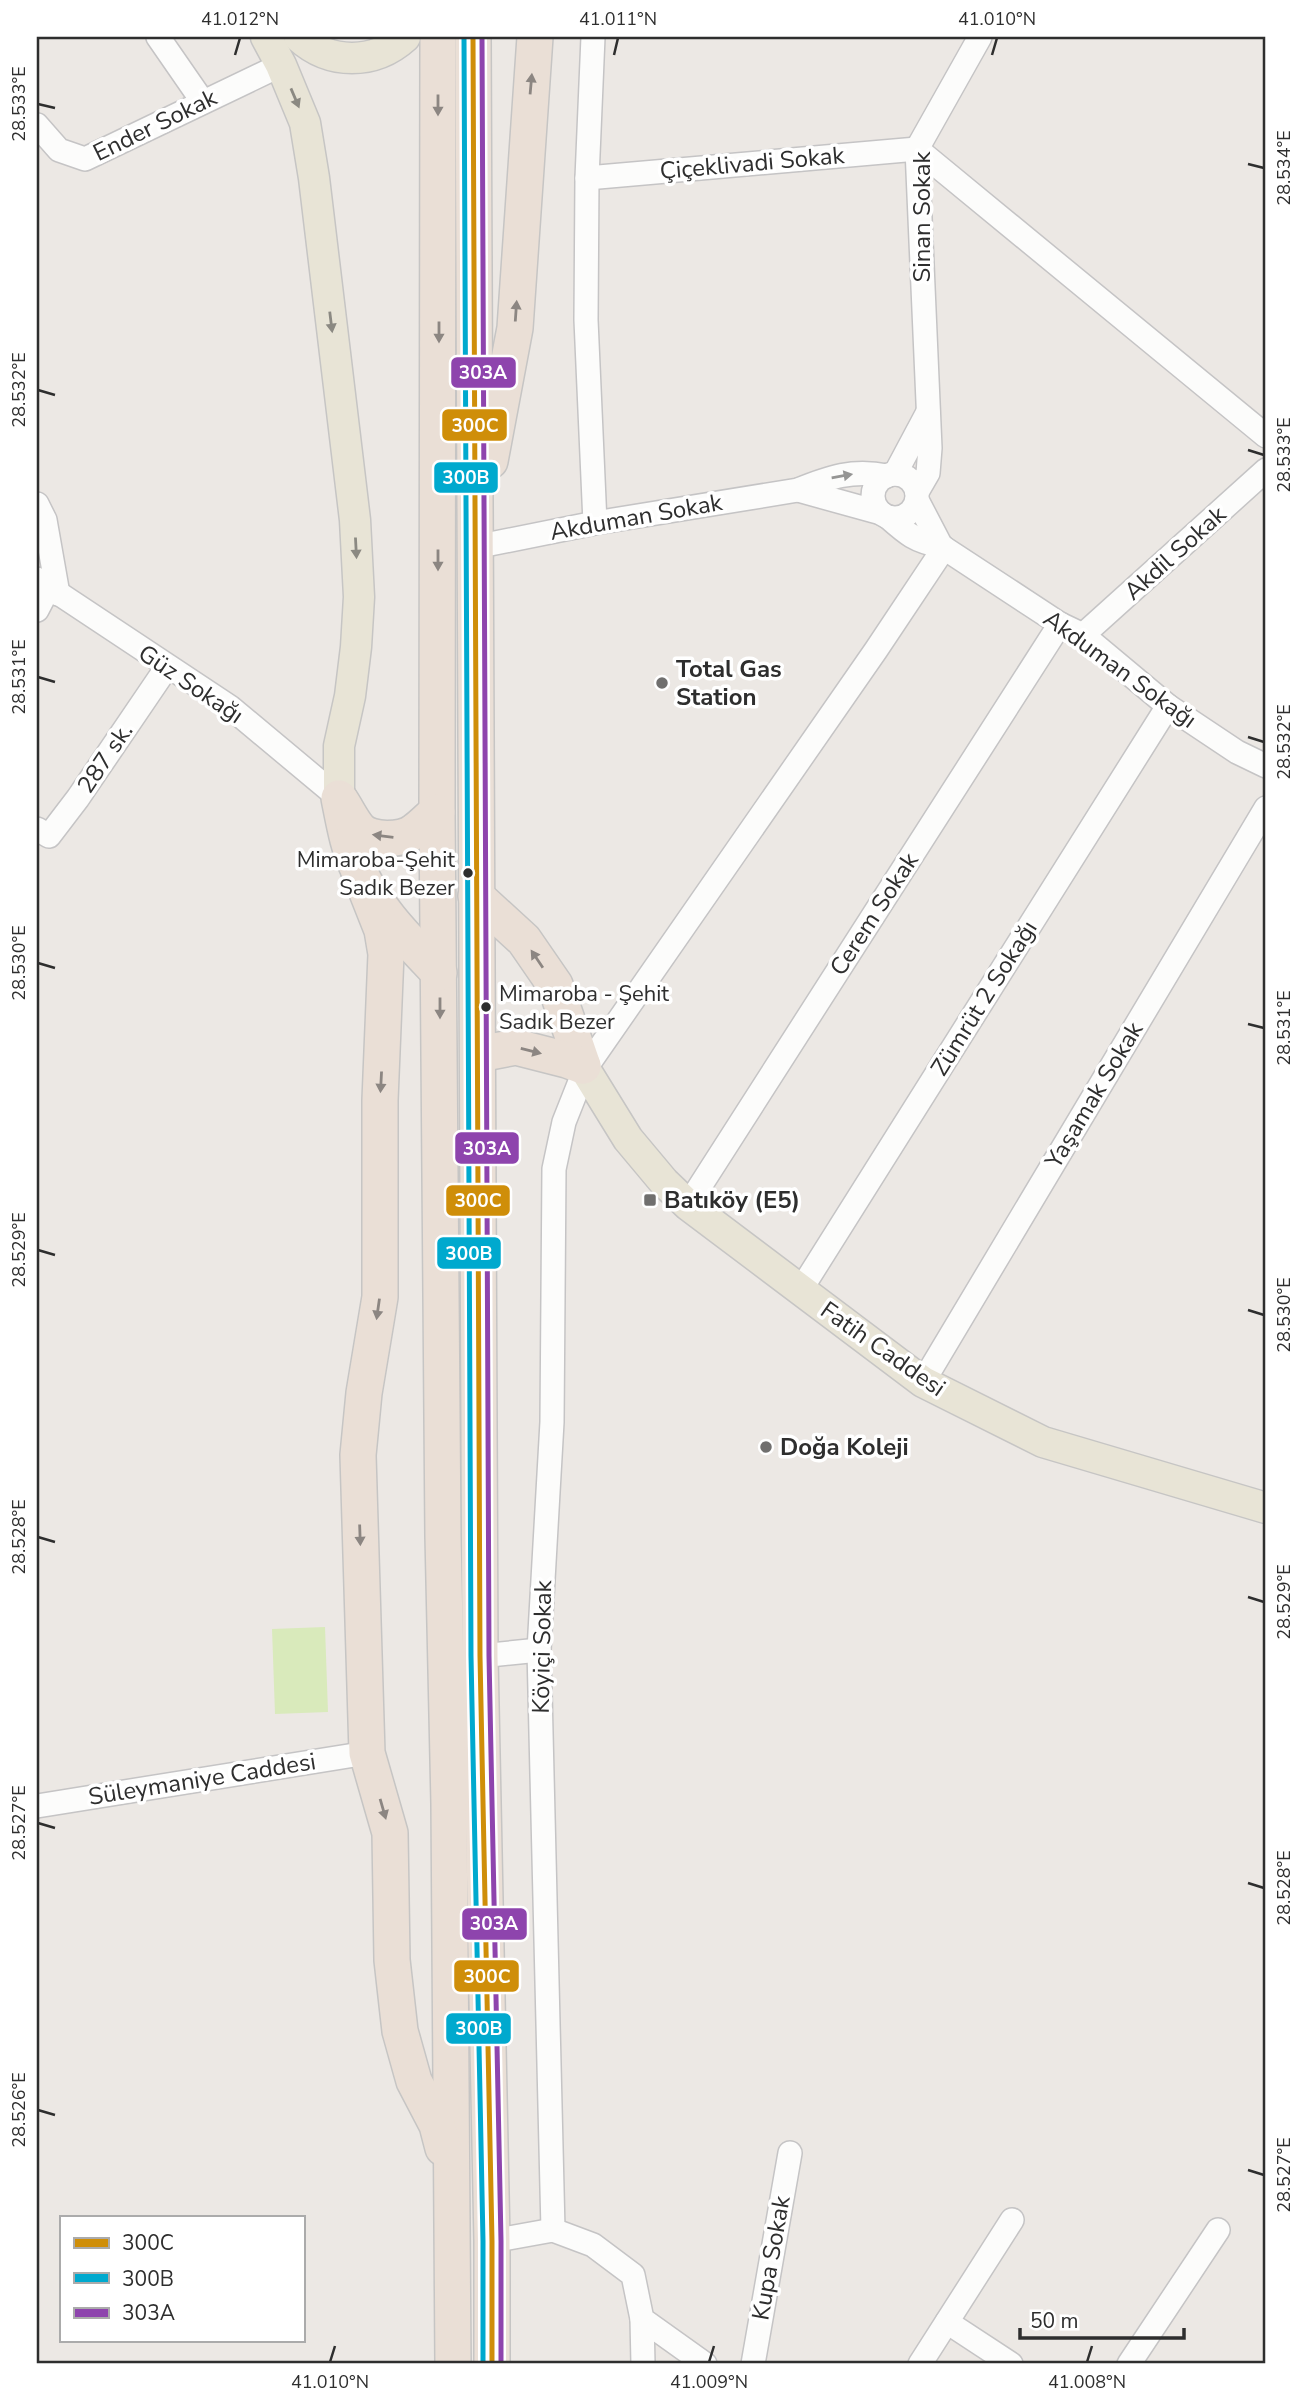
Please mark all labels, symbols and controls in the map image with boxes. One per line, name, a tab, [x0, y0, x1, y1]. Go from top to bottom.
text: 41.012°N	[201, 7, 279, 31]
text: 41.011°N	[579, 7, 657, 31]
text: 41.010°N	[958, 7, 1036, 31]
text: 28.533°E	[7, 66, 31, 142]
one-way arrow	[526, 72, 537, 94]
street label: Ender Sokak	[88, 81, 223, 169]
one-way arrow	[290, 88, 301, 109]
one-way arrow	[433, 94, 444, 116]
text: 28.534°E	[1272, 130, 1296, 206]
street label: Çiçeklivadi Sokak	[658, 139, 847, 187]
street label: Sinan Sokak	[906, 150, 938, 283]
one-way arrow	[511, 299, 522, 321]
one-way arrow	[326, 311, 337, 333]
one-way arrow	[433, 322, 445, 344]
text: 28.532°E	[7, 352, 31, 428]
line badge: 303A	[450, 356, 517, 389]
text: 303A	[459, 360, 508, 386]
line badge: 300C	[441, 408, 508, 442]
text: 300C	[451, 413, 499, 439]
text: 28.533°E	[1272, 417, 1296, 493]
line badge: 300B	[433, 461, 499, 494]
text: 300B	[442, 465, 490, 491]
one-way arrow	[831, 470, 853, 481]
street label: Akduman Sokak	[547, 486, 726, 548]
street label: Akdil Sokak	[1117, 498, 1234, 607]
one-way arrow	[351, 537, 362, 559]
one-way arrow	[432, 549, 444, 571]
street label: Akduman Sokağı	[1037, 603, 1203, 735]
street label: Güz Sokağı	[132, 637, 250, 731]
text: 28.531°E	[7, 639, 31, 715]
place label: Total Gas Station	[676, 653, 782, 713]
marker: Total Gas Station	[654, 675, 670, 691]
text: 28.532°E	[1272, 704, 1296, 780]
street label: 287 sk.	[70, 716, 140, 800]
one-way arrow	[372, 831, 394, 842]
place label: Mimaroba-Şehit Sadık Bezer	[297, 845, 455, 903]
street label: Cerem Sokak	[822, 845, 926, 982]
marker: Mimaroba-Şehit Sadık Bezer	[461, 866, 475, 880]
street label: Zümrüt 2 Sokağı	[923, 914, 1045, 1082]
text: 28.530°E	[7, 925, 31, 1001]
one-way arrow	[530, 950, 544, 968]
place label: Mimaroba - Şehit Sadık Bezer	[499, 979, 669, 1037]
text: 28.531°E	[1272, 990, 1296, 1066]
one-way arrow	[434, 997, 446, 1019]
marker: Mimaroba - Şehit Sadık Bezer	[479, 1000, 493, 1014]
street label: Yaşamak Sokak	[1037, 1015, 1151, 1175]
one-way arrow	[520, 1046, 542, 1057]
one-way arrow	[375, 1071, 386, 1093]
line badge: 303A	[454, 1131, 520, 1165]
text: 303A	[463, 1136, 512, 1162]
line badge: 300C	[445, 1184, 511, 1217]
place label: Batıköy (E5)	[664, 1184, 800, 1216]
text: 300C	[454, 1188, 502, 1214]
marker: Batıköy (E5)	[642, 1192, 658, 1208]
text: 28.529°E	[7, 1212, 31, 1288]
line badge: 300B	[436, 1236, 502, 1270]
text: 300B	[445, 1241, 493, 1267]
text: 28.530°E	[1272, 1277, 1296, 1353]
street label: Fatih Caddesi	[814, 1294, 952, 1404]
one-way arrow	[372, 1298, 383, 1320]
place label: Doğa Koleji	[780, 1431, 909, 1463]
marker: Doğa Koleji	[758, 1439, 774, 1455]
text: 28.528°E	[7, 1499, 31, 1575]
one-way arrow	[355, 1524, 366, 1546]
text: 28.529°E	[1272, 1564, 1296, 1640]
street label: Köyiçi Sokak	[525, 1579, 559, 1714]
street label: Süleymaniye Caddesi	[86, 1745, 318, 1813]
text: 28.527°E	[7, 1785, 31, 1861]
one-way arrow	[378, 1799, 389, 1821]
text: 28.528°E	[1272, 1850, 1296, 1926]
line badge: 303A	[461, 1907, 528, 1941]
text: 303A	[470, 1911, 519, 1937]
line badge: 300C	[453, 1959, 520, 1993]
text: 300C	[463, 1964, 511, 1990]
line badge: 300B	[445, 2012, 512, 2045]
text: 300B	[455, 2016, 503, 2042]
text: 28.526°E	[7, 2072, 31, 2148]
text: 28.527°E	[1272, 2137, 1296, 2213]
street label: Kupa Sokak	[744, 2192, 798, 2323]
legend	[60, 2216, 304, 2342]
text: 300C	[122, 2229, 174, 2257]
text: 300B	[122, 2265, 174, 2293]
scale bar	[1020, 2296, 1184, 2340]
text: 303A	[122, 2299, 175, 2327]
text: 50 m	[1030, 2307, 1079, 2335]
text: 41.010°N	[291, 2370, 369, 2394]
text: 41.009°N	[670, 2370, 748, 2394]
text: 41.008°N	[1048, 2370, 1126, 2394]

